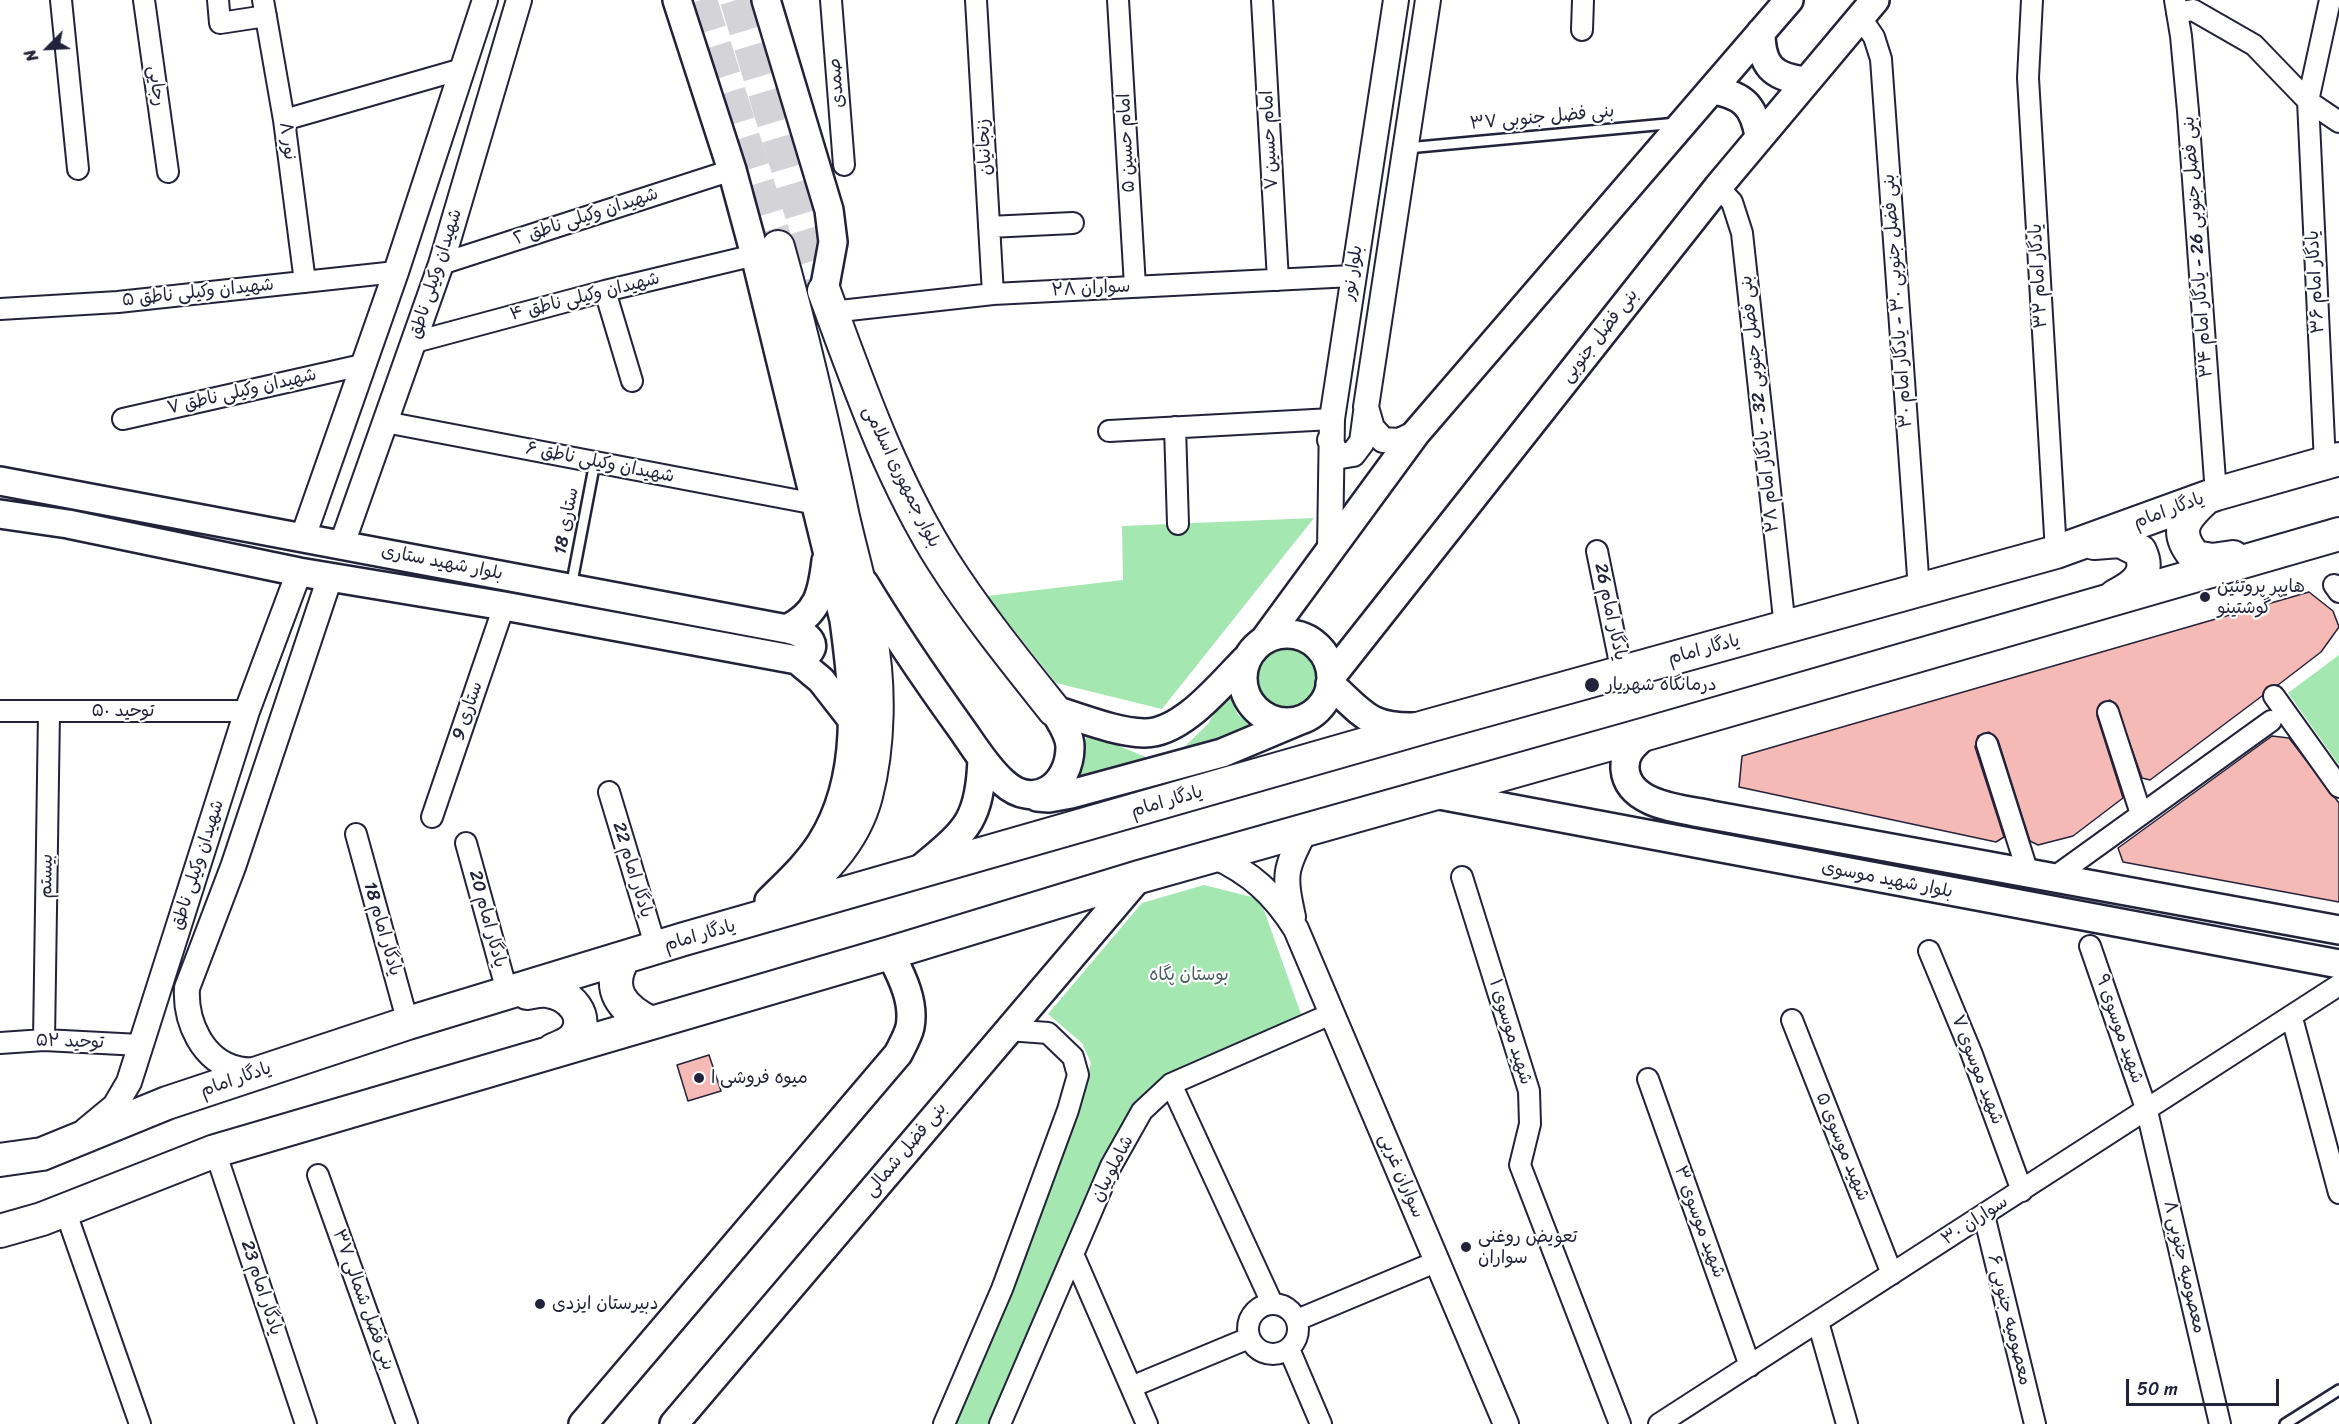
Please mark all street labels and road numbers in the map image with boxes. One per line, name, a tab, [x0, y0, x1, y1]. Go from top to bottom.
street label: صمدی	[824, 57, 850, 109]
street label: رجایی	[142, 64, 170, 108]
street label: امام حسین ۷	[1257, 90, 1283, 190]
street label: امام حسین ۵	[1114, 93, 1140, 193]
street label: بنی فضل جنوبی ۳۷	[1469, 101, 1615, 135]
street label: بنی فضل جنوبی 26 - یادگار امام ۳۴	[2178, 115, 2218, 379]
street label: زنجانیان	[973, 118, 997, 176]
street label: نور ۸	[274, 121, 300, 161]
street label: بنی فضل جنوبی ۳۰ - یادگار امام ۳۰	[1878, 173, 1918, 429]
street label: شهیدان وکیلی ناطق ٢	[511, 183, 661, 251]
street label: شهیدان وکیلی ناطق	[405, 206, 467, 342]
street label: یادگار امام ۳۲	[2025, 223, 2053, 329]
street label: یادگار امام ۳۶	[2302, 230, 2330, 334]
street label: بلوار نور	[1338, 244, 1368, 302]
street label: شهیدان وکیلی ناطق ۴	[508, 268, 662, 326]
street label: شهیدان وکیلی ناطق ۵	[121, 274, 275, 312]
street label: بنی فضل جنوبی 32 - یادگار امام ۲۸	[1736, 274, 1784, 534]
street label: سواران ۲۸	[1051, 276, 1131, 302]
street label: بنی فضل جنوبی	[1557, 285, 1643, 387]
street label: شهیدان وکیلی ناطق ۷	[165, 364, 319, 420]
street label: بلوار جمهوری اسلامی	[857, 403, 945, 551]
street label: شهیدان وکیلی ناطق ۶	[524, 438, 676, 488]
street label: ستاری 18	[550, 486, 584, 556]
street label: یادگار امام	[2131, 488, 2207, 534]
street label: بلوار شهید ستاری	[379, 541, 505, 585]
street label: یادگار امام 26	[1589, 561, 1631, 663]
street label: یادگار امام	[1666, 630, 1742, 670]
street label: ستاری 9	[448, 679, 488, 743]
street label: توحید ۵۰	[92, 700, 154, 722]
street label: یادگار امام	[1129, 781, 1205, 823]
street label: شهیدان وکیلی ناطق	[167, 797, 229, 933]
street label: یادگار امام 22	[607, 820, 657, 920]
street label: بیستم	[36, 853, 58, 899]
street label: بلوار شهید موسوی	[1819, 857, 1955, 903]
street label: یادگار امام 20	[464, 868, 510, 970]
street label: یادگار امام 18	[358, 880, 406, 978]
street label: یادگار امام	[662, 915, 738, 957]
street label: شهید موسوی ۹	[2090, 971, 2148, 1087]
street label: شهید موسوی ۱	[1484, 976, 1536, 1088]
street label: شهید موسوی ۷	[1946, 1012, 2008, 1128]
street label: توحید ۵۲	[35, 1030, 105, 1054]
street label: یادگار امام	[198, 1058, 274, 1102]
street label: شهید موسوی ۵	[1810, 1089, 1874, 1205]
street label: بنی فضل شمالی	[860, 1098, 952, 1202]
street label: سواران غربی	[1374, 1130, 1428, 1222]
street label: شاملوییان	[1087, 1132, 1139, 1206]
street label: شهید موسوی ۳	[1669, 1163, 1729, 1281]
street label: سواران ۳۰	[1938, 1192, 2012, 1250]
street label: معصومیه جنوبی ۸	[2158, 1198, 2210, 1336]
street label: بنی فضل شمالی ۳۷	[327, 1227, 399, 1373]
street label: یادگار امام 23	[236, 1238, 286, 1338]
street label: معصومیه جنوبی ۶	[1982, 1252, 2036, 1388]

